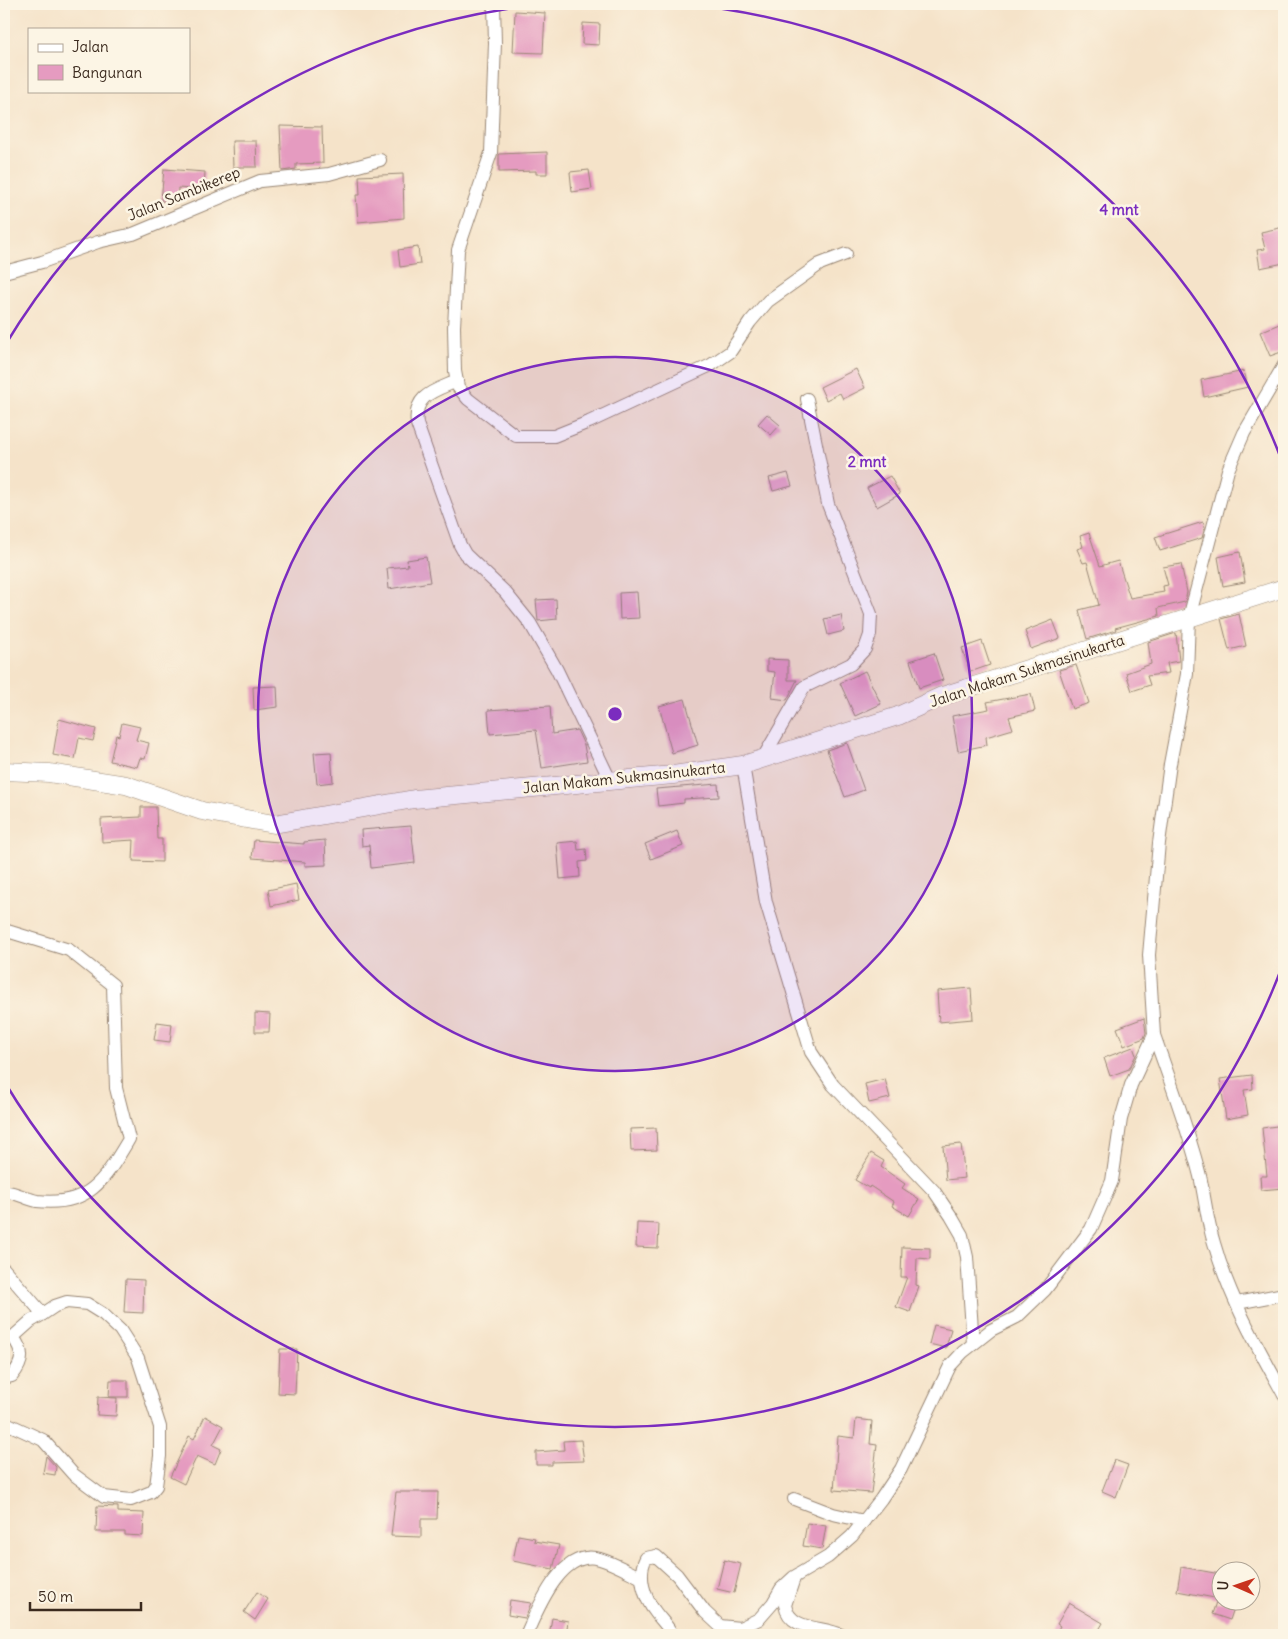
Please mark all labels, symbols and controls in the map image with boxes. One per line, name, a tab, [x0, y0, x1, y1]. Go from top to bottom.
legend	[28, 28, 190, 92]
text: Jalan	[72, 37, 109, 56]
text: Bangunan	[72, 63, 142, 82]
street label: Jalan Sambikerep	[125, 162, 243, 225]
text: 4 mnt	[1099, 200, 1139, 219]
text: 2 mnt	[848, 452, 887, 471]
street label: Jalan Makam Sukmasinukarta	[927, 630, 1127, 711]
centre of rings	[606, 705, 624, 723]
street label: Jalan Makam Sukmasinukarta	[522, 757, 727, 798]
north arrow	[1210, 1562, 1260, 1612]
scale bar	[30, 1579, 141, 1611]
text: U	[1214, 1580, 1232, 1591]
text: 50 m	[38, 1587, 73, 1606]

